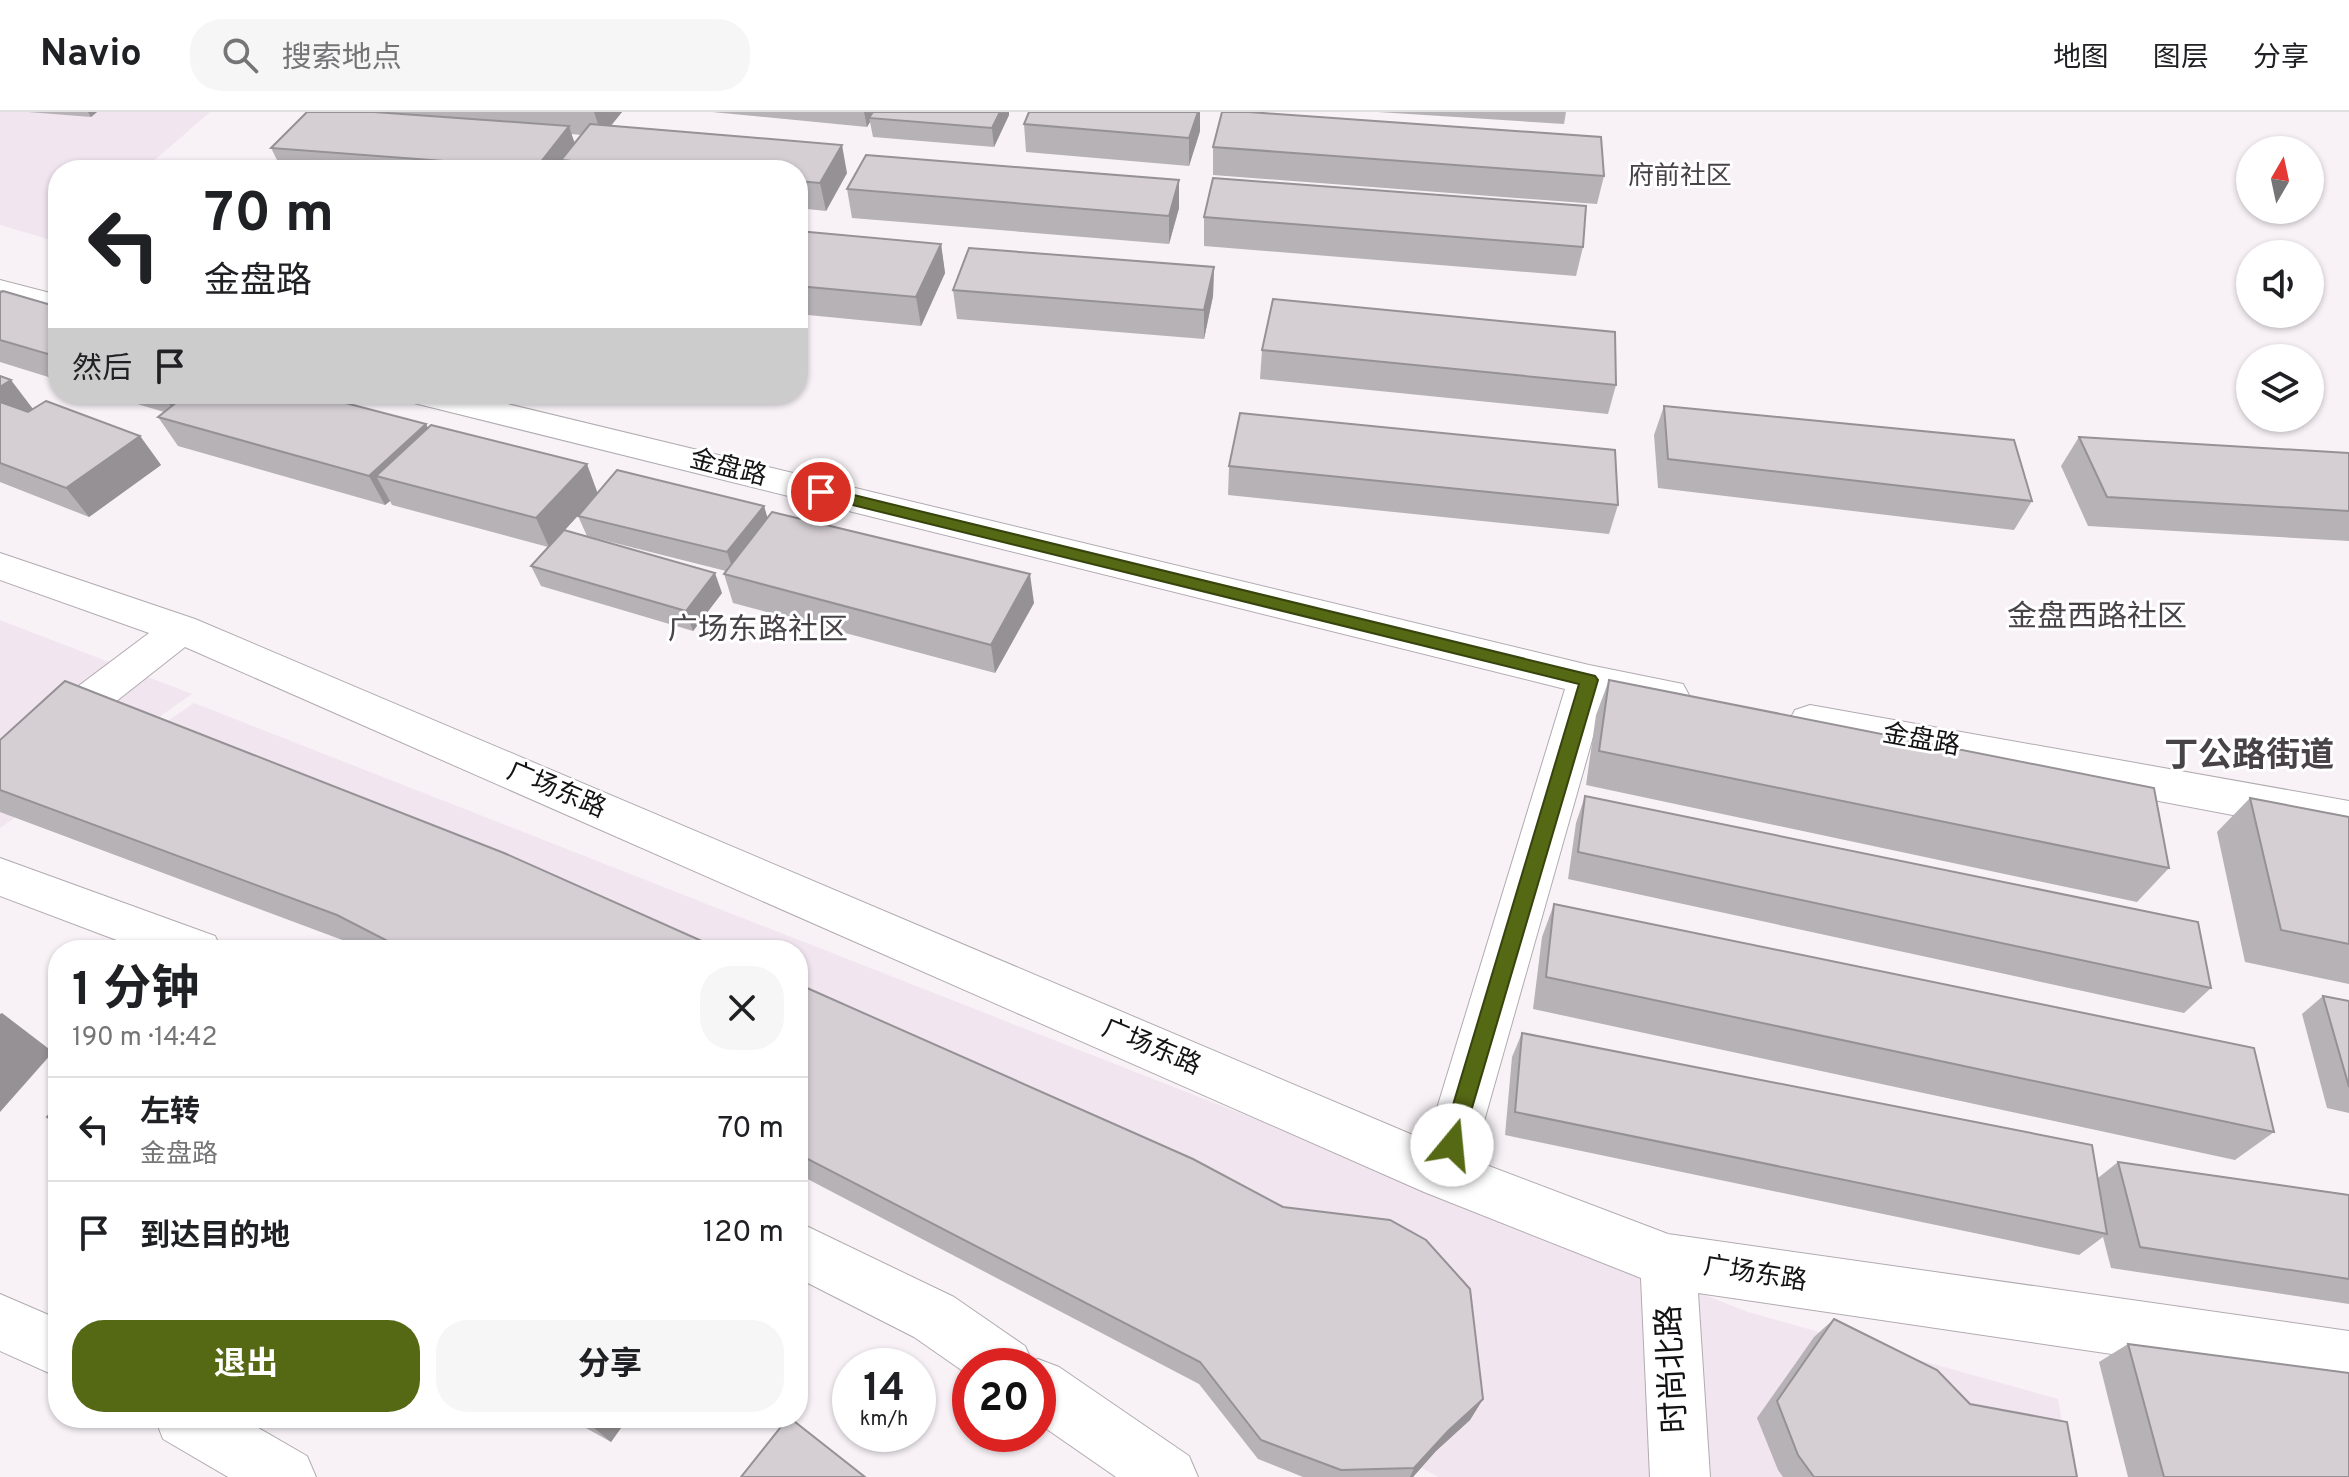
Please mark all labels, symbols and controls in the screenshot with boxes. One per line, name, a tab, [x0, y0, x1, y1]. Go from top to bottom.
search box	[190, 19, 750, 91]
text: Navio	[40, 31, 142, 80]
icon: search	[218, 33, 262, 77]
text: 搜索地点	[282, 41, 402, 78]
text: 地图	[2053, 41, 2109, 77]
text: 图层	[2153, 41, 2209, 77]
text: 分享	[2253, 41, 2309, 77]
north arrow	[2236, 136, 2324, 224]
map controls	[2236, 136, 2324, 432]
district label: 府前社区	[1628, 161, 1732, 194]
text: 70 m	[204, 181, 334, 251]
icon: left	[72, 192, 176, 296]
button: sound	[2236, 240, 2324, 328]
text: 金盘路	[204, 260, 312, 306]
icon: arrive	[148, 344, 192, 388]
button: layers	[2236, 344, 2324, 432]
text: 然后	[72, 352, 132, 389]
street label: 金盘路	[686, 444, 770, 494]
pin	[787, 458, 855, 526]
icon: arrive	[799, 470, 843, 514]
district label: 金盘西路社区	[2007, 600, 2187, 637]
district label: 广场东路社区	[668, 613, 848, 650]
street label: 金盘路	[1880, 718, 1962, 764]
district label: 丁公路街道	[2164, 736, 2334, 779]
street label: 广场东路	[502, 755, 610, 827]
text: 1 分钟	[72, 962, 199, 1022]
button: close	[700, 966, 784, 1050]
street label: 广场东路	[1097, 1012, 1205, 1084]
text: 190 m · 14:42	[72, 1022, 217, 1055]
text: 左转	[140, 1095, 200, 1132]
position arrow	[1410, 1103, 1494, 1187]
icon: left	[72, 1107, 116, 1151]
text: 70 m	[718, 1111, 784, 1148]
text: 金盘路	[140, 1139, 218, 1172]
icon: arrive	[72, 1211, 116, 1255]
text: 120 m	[703, 1215, 784, 1252]
text: 到达目的地	[140, 1219, 290, 1256]
street label: 广场东路	[1701, 1251, 1809, 1299]
street label: 时尚北路	[1651, 1304, 1697, 1434]
button: 退出	[72, 1320, 420, 1412]
button: 分享	[436, 1320, 784, 1412]
speed limit sign: 20	[952, 1348, 1056, 1452]
text: 14	[863, 1365, 905, 1415]
text: km/h	[860, 1407, 908, 1433]

